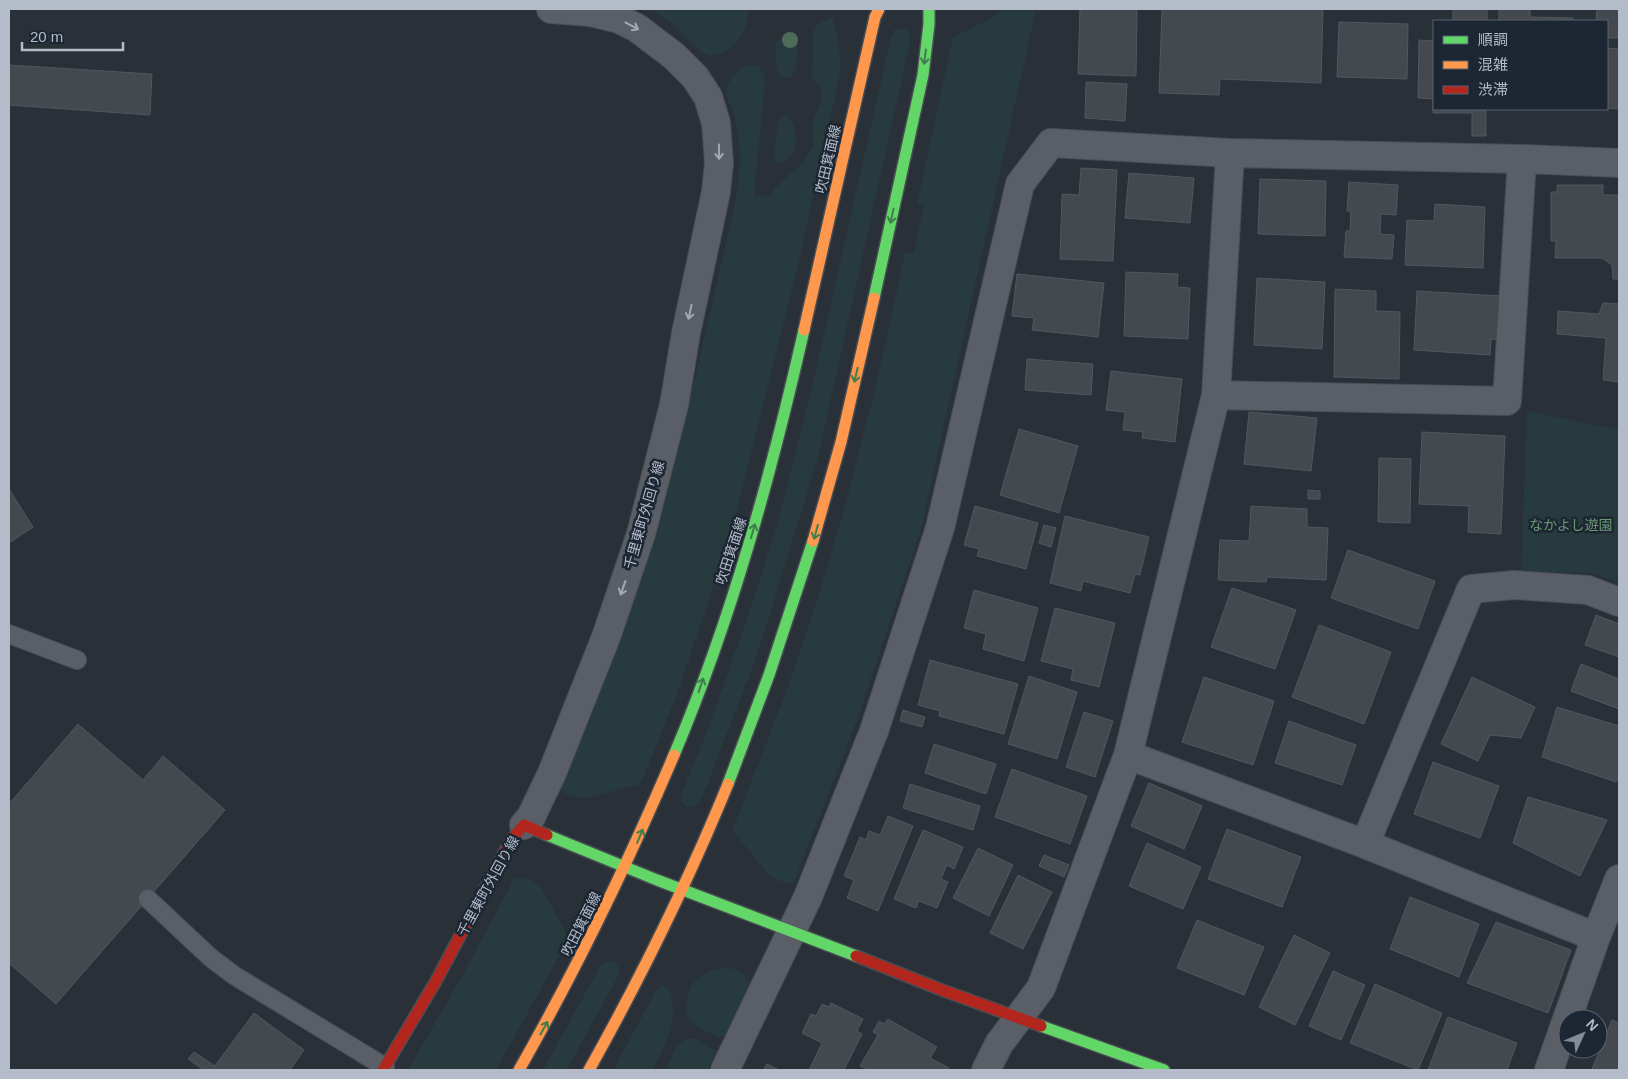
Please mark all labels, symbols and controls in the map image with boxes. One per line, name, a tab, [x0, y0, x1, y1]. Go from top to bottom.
scale bar	[22, 20, 124, 52]
legend	[1433, 20, 1608, 110]
one-way arrow	[624, 21, 639, 31]
text: 20 m	[30, 28, 63, 45]
text: 順調	[1478, 31, 1508, 48]
one-way arrow	[920, 49, 930, 65]
text: 混雑	[1478, 56, 1508, 73]
text: 渋滞	[1478, 81, 1508, 98]
street label: 吹田箕面線	[812, 123, 844, 195]
one-way arrow	[714, 144, 724, 160]
one-way arrow	[886, 208, 896, 224]
one-way arrow	[685, 304, 695, 320]
one-way arrow	[851, 366, 860, 382]
street label: 千里東町外回り線	[621, 459, 667, 571]
street label: 吹田箕面線	[713, 515, 749, 587]
park label: なかよし遊園	[1529, 517, 1613, 533]
one-way arrow	[749, 524, 759, 540]
one-way arrow	[811, 524, 820, 540]
one-way arrow	[617, 580, 627, 596]
one-way arrow	[697, 678, 706, 694]
one-way arrow	[636, 829, 645, 844]
street label: 千里東町外回り線	[454, 833, 522, 939]
street label: 吹田箕面線	[558, 889, 604, 959]
north arrow	[1558, 1009, 1608, 1059]
text: N	[1583, 1016, 1602, 1034]
one-way arrow	[540, 1021, 549, 1036]

